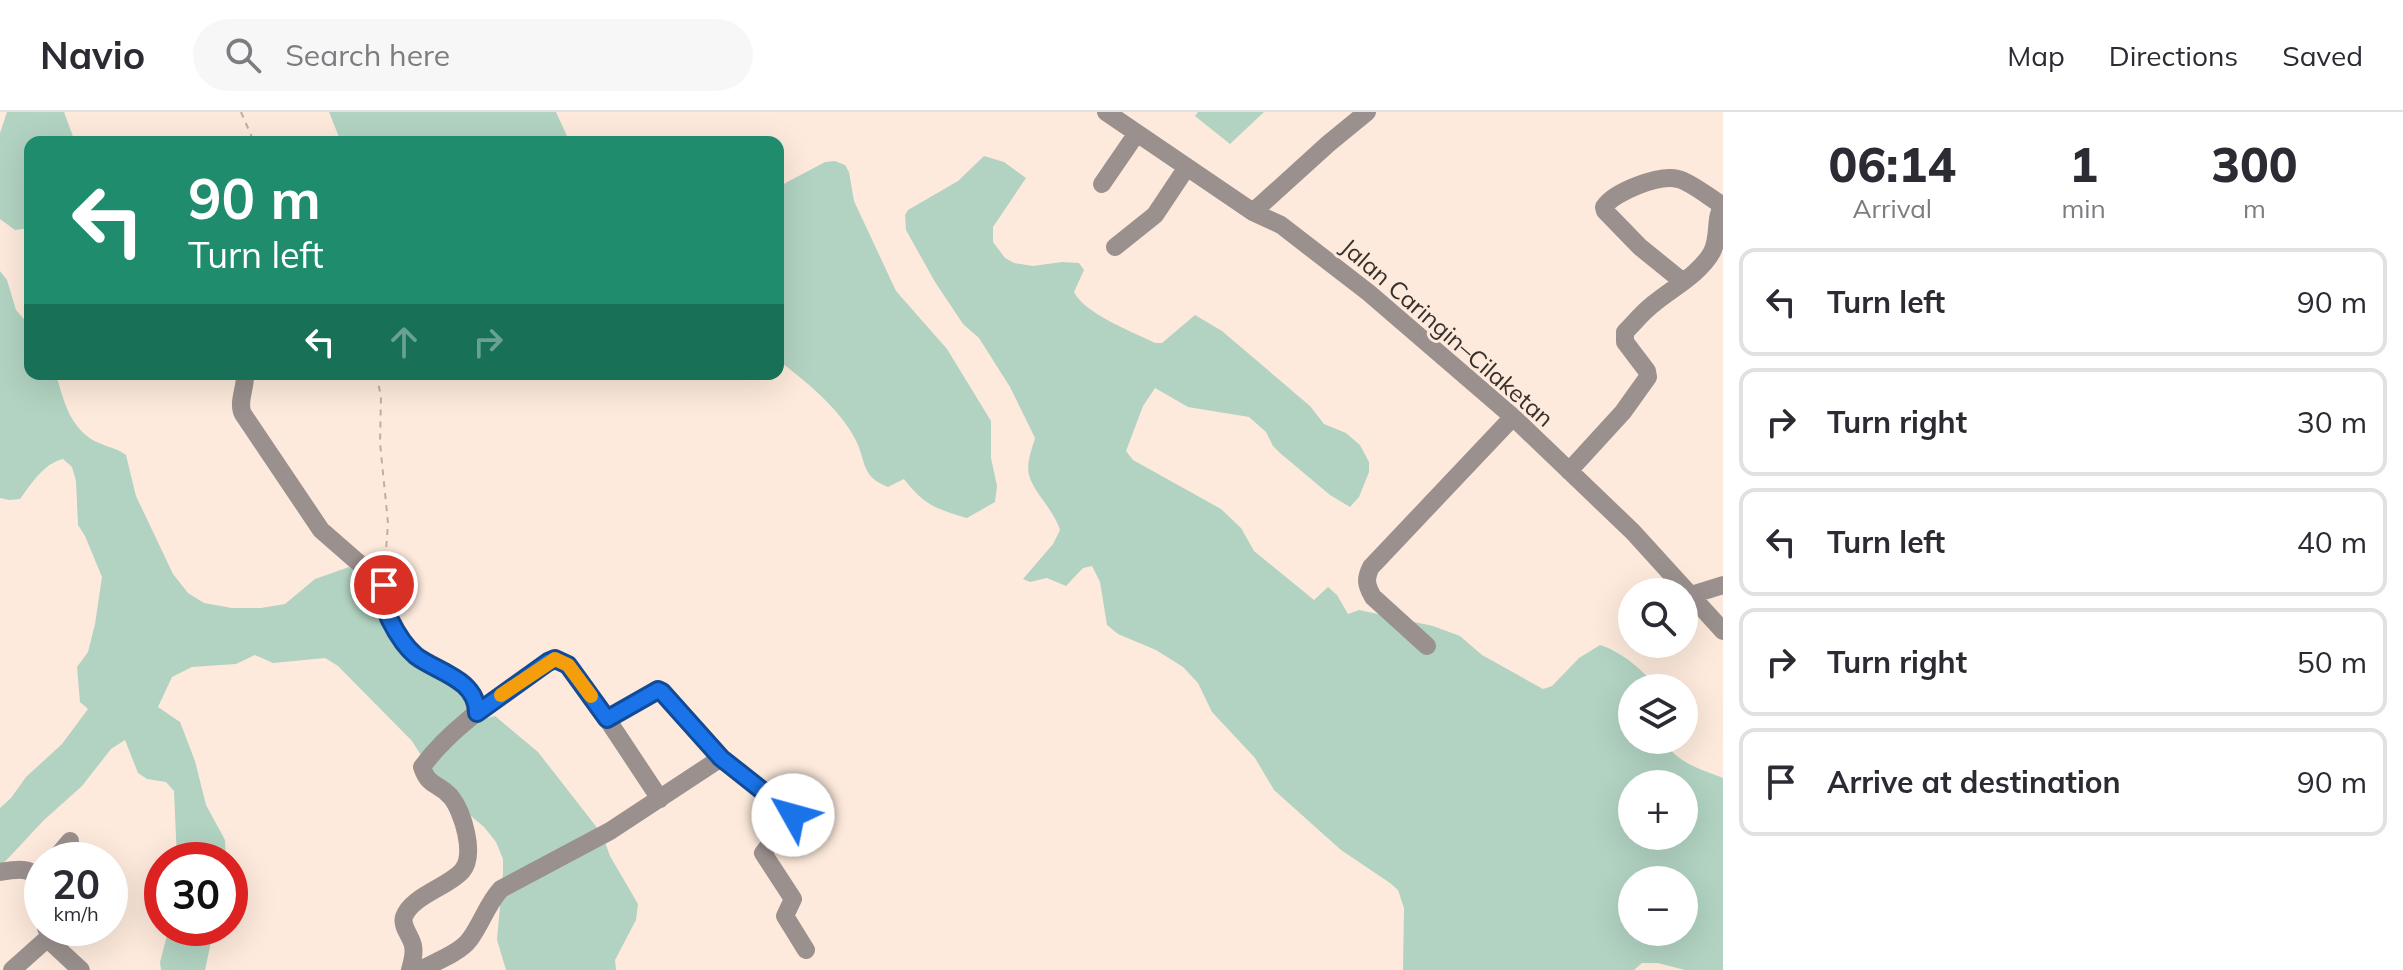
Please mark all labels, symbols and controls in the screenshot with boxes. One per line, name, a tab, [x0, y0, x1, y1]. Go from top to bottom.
search box	[193, 19, 753, 91]
text: Navio	[40, 31, 145, 79]
icon: search	[221, 33, 265, 77]
text: Search here	[285, 36, 450, 74]
text: Map	[2007, 38, 2065, 73]
text: Directions	[2109, 38, 2238, 73]
text: Saved	[2282, 38, 2363, 73]
text: 06:14	[1828, 134, 1956, 194]
text: 1	[2069, 134, 2098, 194]
text: 300	[2211, 134, 2298, 194]
text: 90 m	[188, 163, 321, 233]
icon: left	[56, 168, 160, 272]
text: Arrival	[1852, 192, 1932, 225]
text: min	[2062, 192, 2106, 225]
text: m	[2243, 192, 2266, 225]
text: Turn left	[188, 232, 324, 277]
street label: Jalan Caringin–Cilaketan	[1335, 232, 1560, 433]
icon: left	[1759, 280, 1803, 324]
text: Turn left	[1827, 283, 1945, 321]
text: 90 m	[2297, 283, 2367, 321]
icon: left	[298, 320, 342, 364]
icon: ahead	[382, 320, 426, 364]
icon: right	[466, 320, 510, 364]
icon: right	[1759, 400, 1803, 444]
text: Turn right	[1827, 403, 1967, 441]
text: 30 m	[2297, 403, 2367, 441]
icon: left	[1759, 520, 1803, 564]
text: Turn left	[1827, 523, 1945, 561]
text: 40 m	[2297, 523, 2367, 561]
pin	[350, 551, 418, 619]
icon: arrive	[362, 563, 406, 607]
map controls	[1618, 578, 1698, 946]
button: search	[1618, 578, 1698, 658]
icon: right	[1759, 640, 1803, 684]
text: Turn right	[1827, 643, 1967, 681]
text: 50 m	[2297, 643, 2367, 681]
button: layers	[1618, 674, 1698, 754]
icon: arrive	[1759, 760, 1803, 804]
text: Arrive at destination	[1827, 763, 2121, 801]
text: 90 m	[2297, 763, 2367, 801]
button: +	[1618, 770, 1698, 850]
position arrow	[751, 773, 835, 857]
speed limit sign: 30	[144, 842, 248, 946]
text: 20	[52, 859, 100, 909]
button: −	[1618, 866, 1698, 946]
text: km/h	[53, 901, 99, 926]

